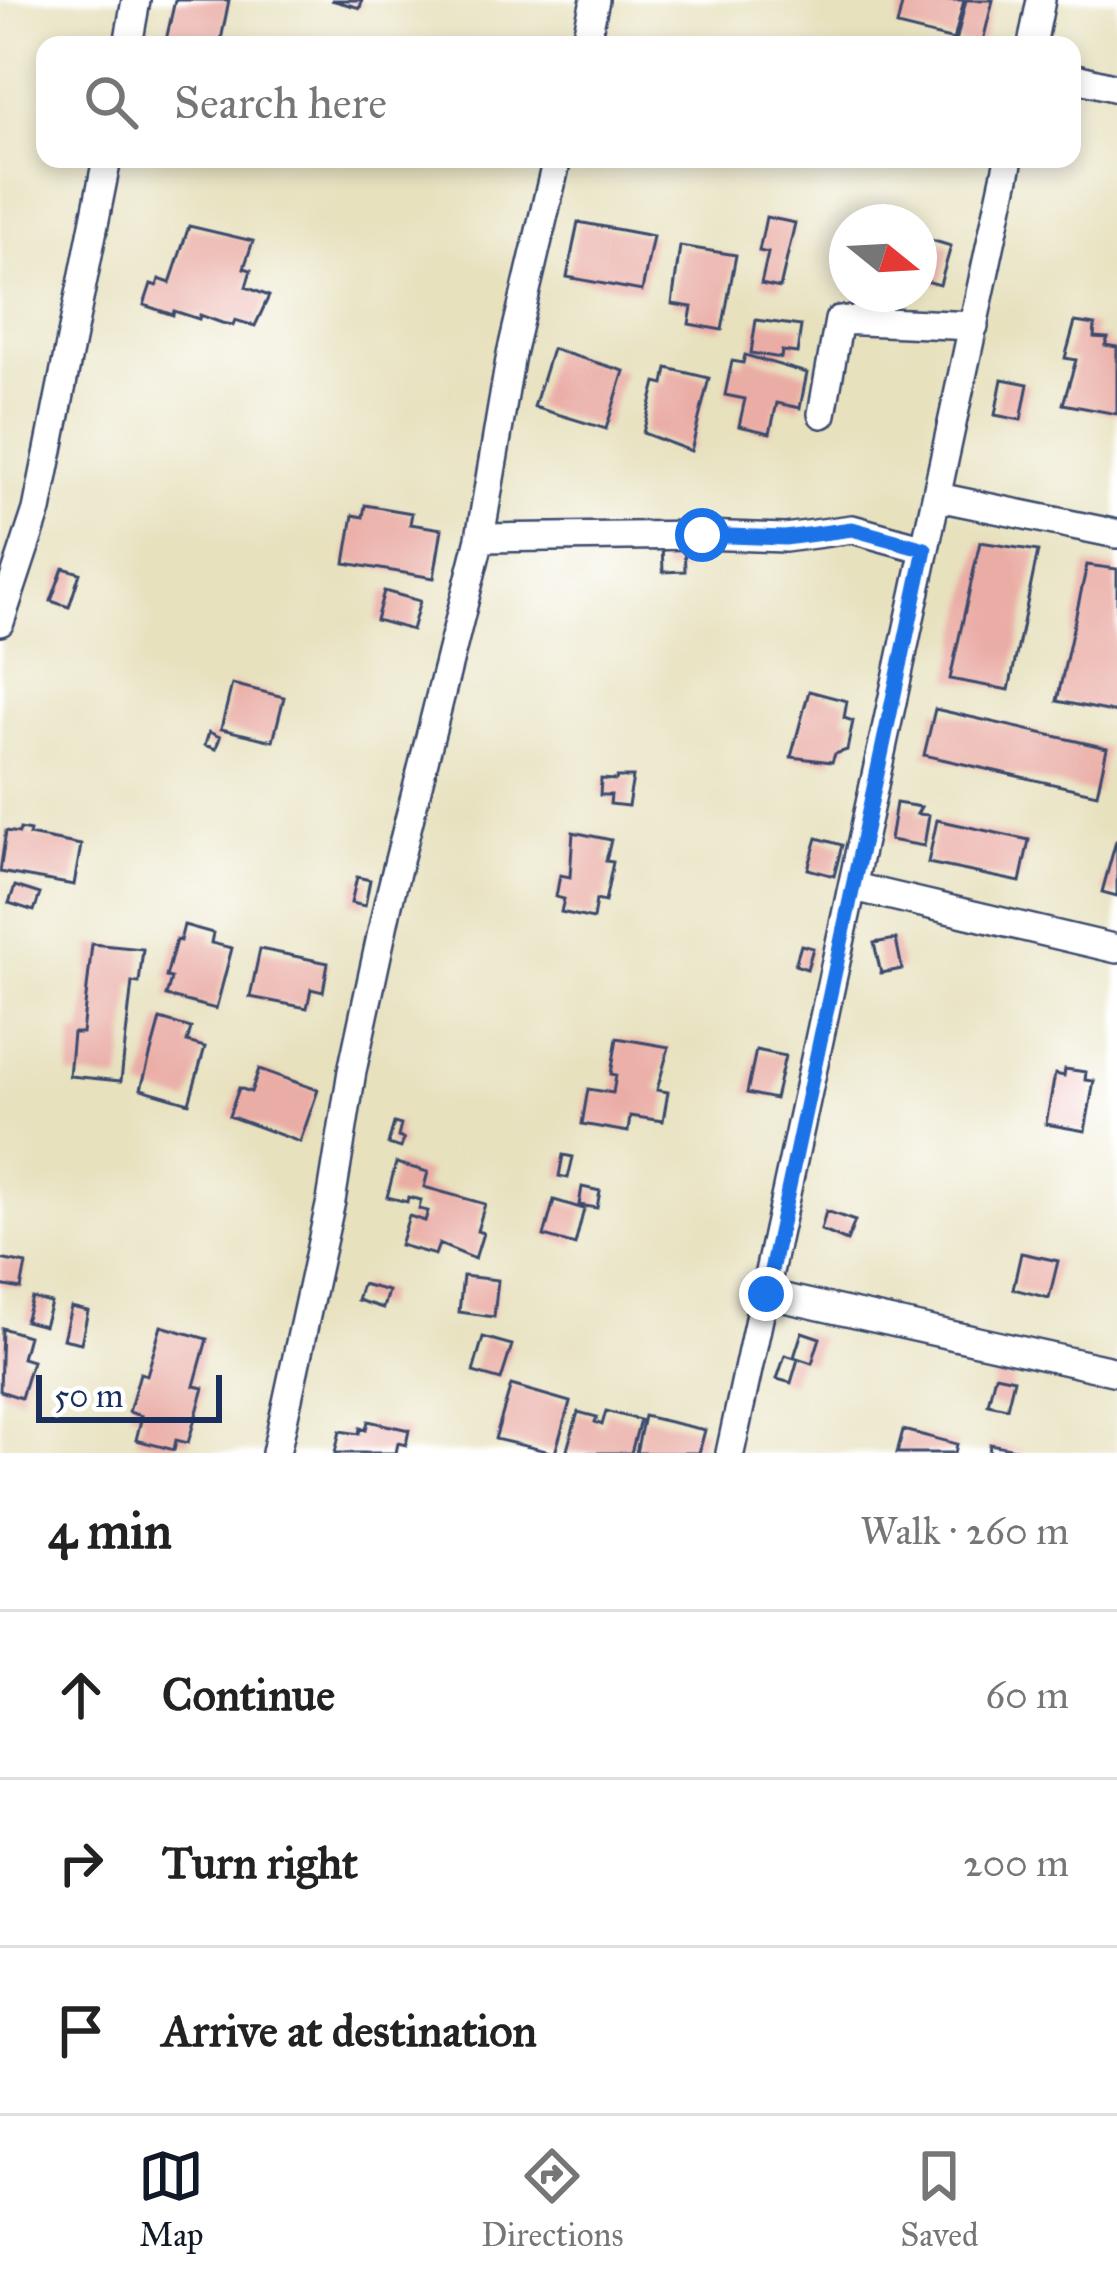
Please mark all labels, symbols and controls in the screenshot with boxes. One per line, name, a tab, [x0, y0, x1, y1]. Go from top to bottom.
search box	[36, 36, 1081, 168]
icon: search	[78, 69, 144, 135]
text: Search here	[174, 75, 387, 130]
north arrow	[829, 204, 937, 312]
route start	[675, 508, 729, 562]
route end	[739, 1267, 793, 1321]
scale bar	[36, 1369, 222, 1422]
text: 50 m	[54, 1376, 123, 1416]
text: 4 min	[48, 1500, 172, 1562]
text: Walk · 260 m	[860, 1507, 1069, 1555]
icon: ahead	[48, 1662, 114, 1728]
text: Continue	[162, 1667, 335, 1722]
text: 60 m	[985, 1671, 1069, 1719]
icon: right	[48, 1830, 114, 1896]
text: Turn right	[162, 1835, 358, 1890]
text: 200 m	[963, 1839, 1069, 1887]
icon: arrive	[48, 1998, 114, 2064]
text: Arrive at destination	[162, 2003, 537, 2058]
tab: Map	[138, 2143, 204, 2255]
tab: Directions	[481, 2143, 623, 2255]
tab: Saved	[900, 2143, 979, 2255]

